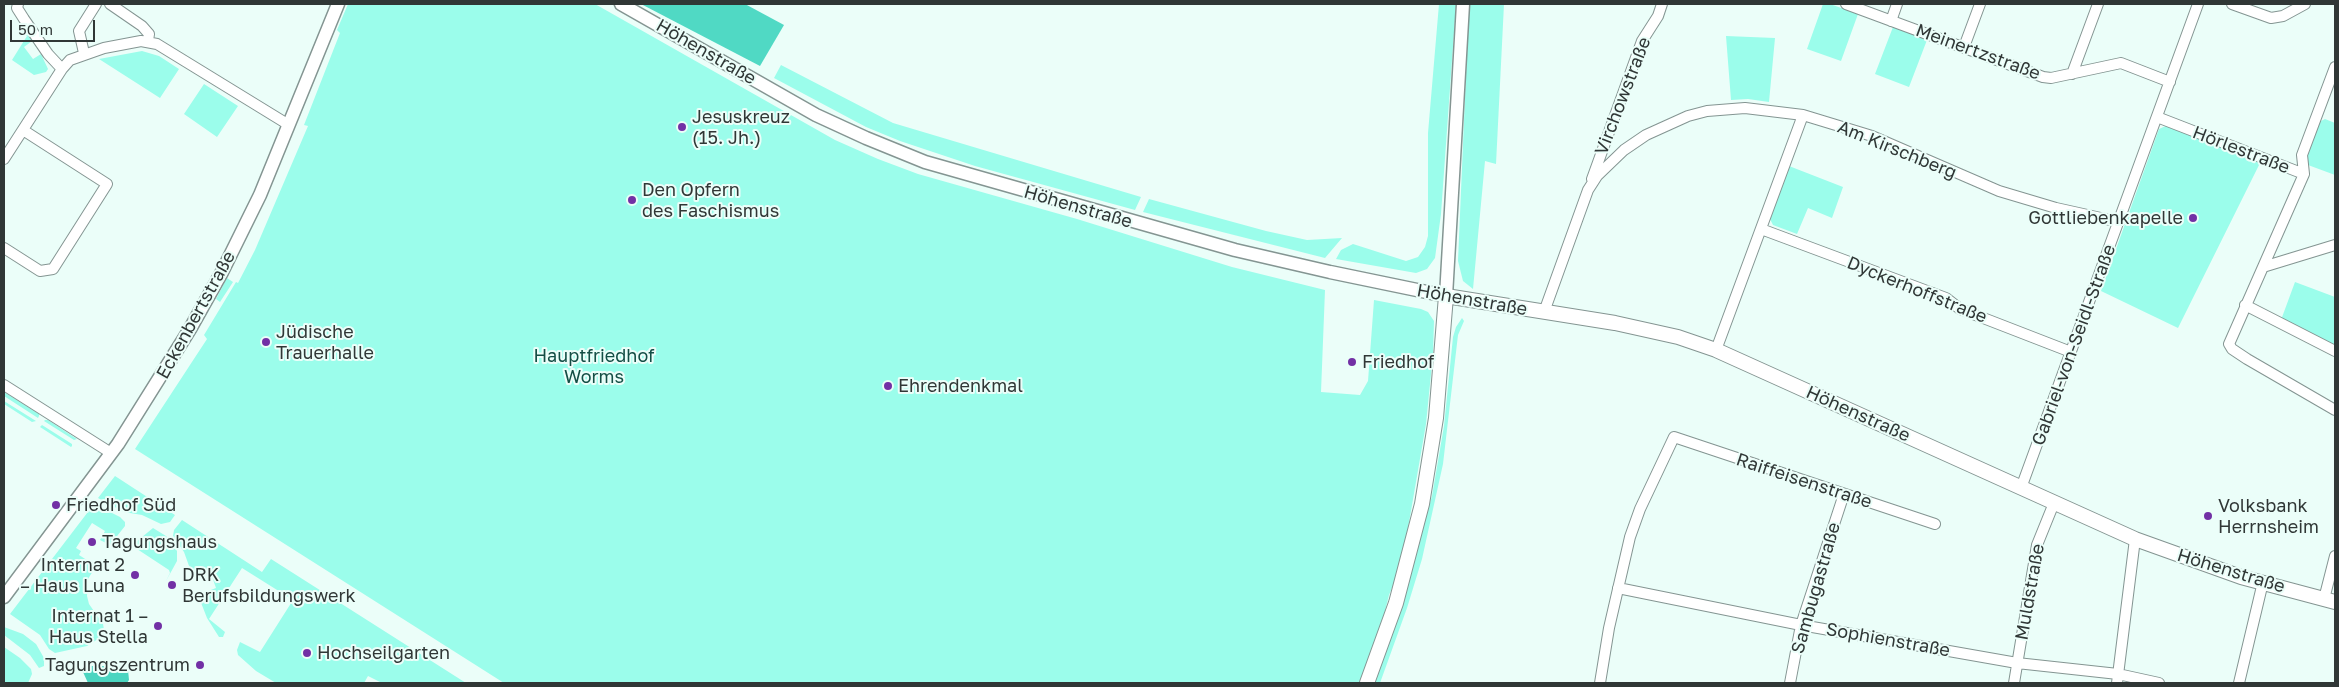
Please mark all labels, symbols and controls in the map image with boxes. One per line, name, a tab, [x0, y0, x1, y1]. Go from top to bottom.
scale bar	[12, 10, 98, 42]
street label: Höhenstraße	[652, 15, 760, 89]
street label: Meinertzstraße	[1913, 19, 2043, 85]
text: 50 m	[18, 20, 53, 38]
street label: Virchowstraße	[1591, 34, 1655, 158]
place label: Jesuskreuz (15. Jh.)	[692, 106, 790, 148]
street label: Am Kirschberg	[1834, 116, 1960, 184]
marker: Jesuskreuz (15. Jh.)	[676, 121, 688, 133]
street label: Hörlestraße	[2189, 122, 2293, 178]
place label: Den Opfern des Faschismus	[642, 179, 779, 222]
street label: Höhenstraße	[1021, 181, 1135, 233]
marker: Den Opfern des Faschismus	[626, 194, 638, 206]
place label: Gottliebenkapelle	[2028, 207, 2183, 229]
marker: Gottliebenkapelle	[2187, 212, 2199, 224]
street label: Gabriel-von-Seidl-Straße	[2028, 242, 2120, 448]
street label: Eckenbertstraße	[152, 247, 240, 383]
street label: Dyckerhoffstraße	[1844, 252, 1990, 328]
street label: Höhenstraße	[1415, 280, 1529, 320]
place label: Jüdische Trauerhalle	[276, 321, 374, 364]
marker: Jüdische Trauerhalle	[260, 336, 272, 348]
park label: Hauptfriedhof Worms	[533, 345, 655, 388]
place label: Friedhof	[1362, 351, 1434, 373]
marker: Friedhof	[1346, 356, 1358, 368]
place label: Ehrendenkmal	[898, 375, 1023, 397]
marker: Ehrendenkmal	[882, 380, 894, 392]
street label: Höhenstraße	[1803, 381, 1913, 447]
street label: Raiffeisenstraße	[1734, 449, 1874, 513]
place label: Friedhof Süd	[66, 494, 176, 516]
place label: Volksbank Herrnsheim	[2218, 495, 2319, 538]
marker: Friedhof Süd	[50, 499, 62, 511]
marker: Volksbank Herrnsheim	[2202, 510, 2214, 522]
street label: Sambugastraße	[1787, 520, 1845, 656]
place label: Tagungshaus	[102, 531, 217, 553]
marker: Tagungshaus	[86, 536, 98, 548]
street label: Muldstraße	[2011, 542, 2049, 642]
street label: Höhenstraße	[2174, 544, 2288, 598]
place label: Internat 2 – Haus Luna	[20, 554, 125, 596]
place label: DRK Berufsbildungswerk	[182, 564, 356, 606]
marker: Internat 2 – Haus Luna	[129, 569, 141, 581]
marker: DRK Berufsbildungswerk	[166, 579, 178, 591]
place label: Internat 1 – Haus Stella	[49, 605, 148, 648]
street label: Sophienstraße	[1824, 618, 1952, 662]
marker: Internat 1 – Haus Stella	[152, 620, 164, 632]
place label: Hochseilgarten	[317, 642, 450, 664]
marker: Hochseilgarten	[301, 647, 313, 659]
place label: Tagungszentrum	[45, 654, 190, 676]
marker: Tagungszentrum	[194, 659, 206, 671]

